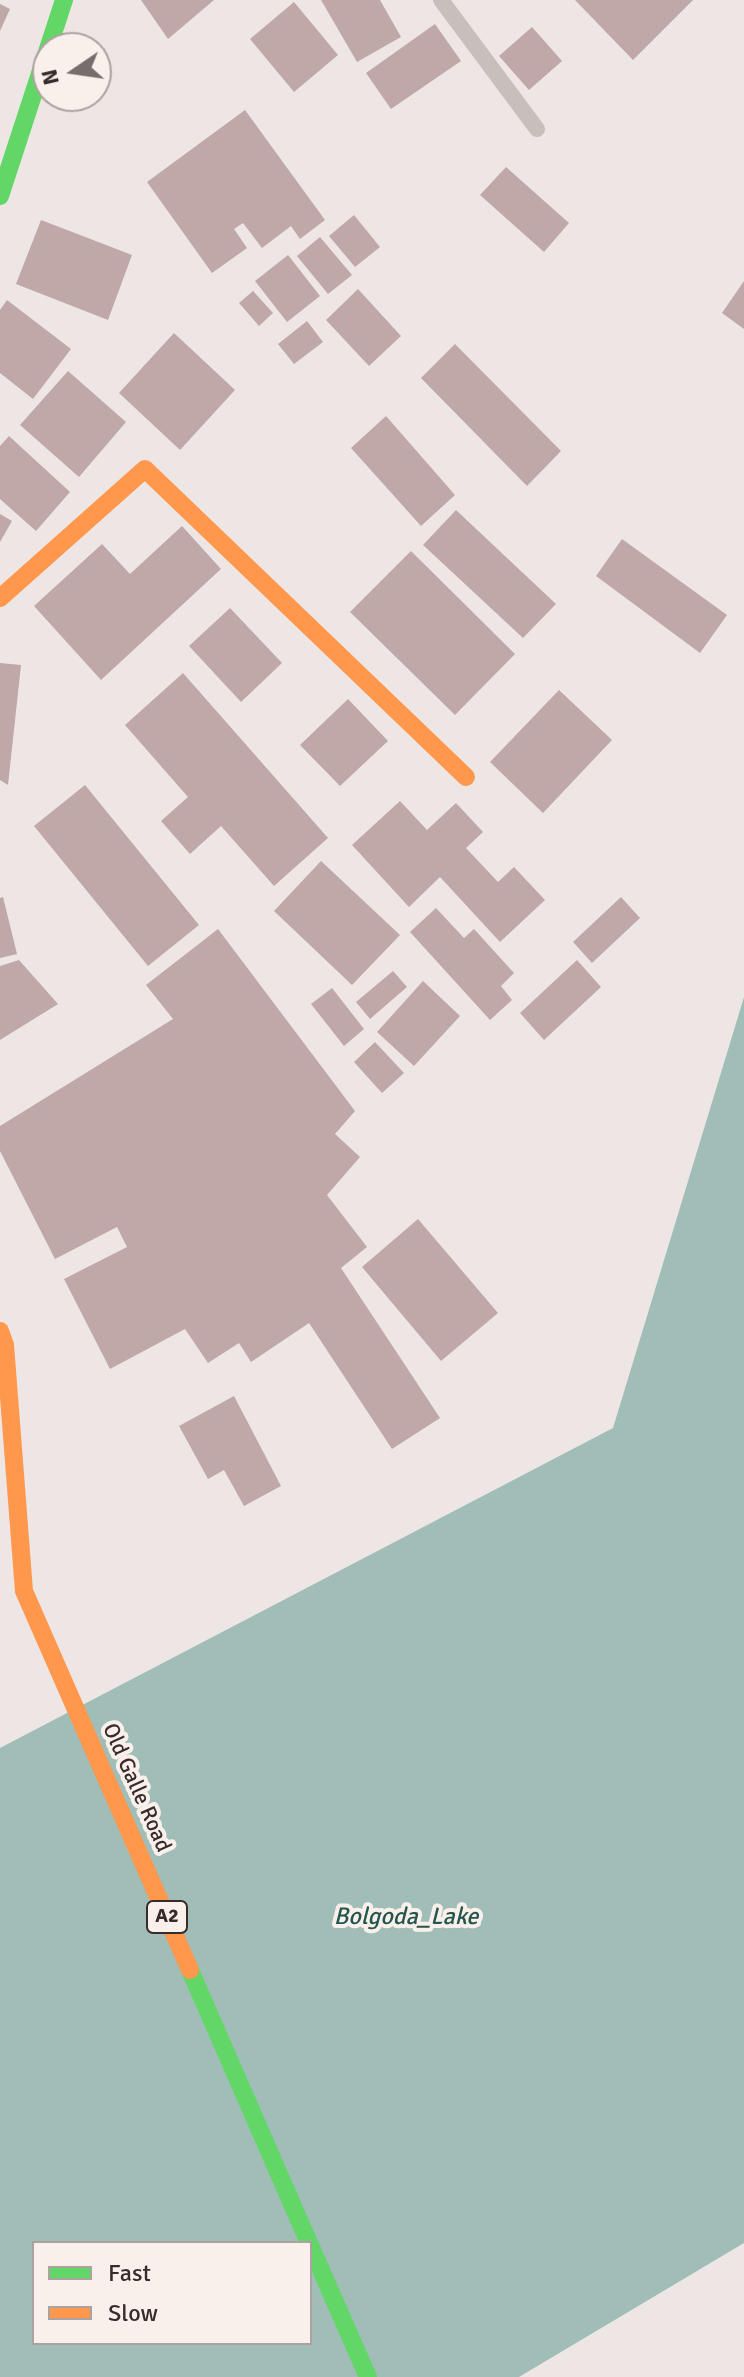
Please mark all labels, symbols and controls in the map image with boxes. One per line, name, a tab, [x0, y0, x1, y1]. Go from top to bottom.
north arrow	[32, 32, 112, 112]
text: N	[35, 67, 65, 88]
street label: Old Galle Road	[96, 1720, 176, 1856]
road number: A2	[147, 1901, 187, 1933]
water label: Bolgoda_Lake	[334, 1904, 478, 1932]
legend	[32, 2241, 312, 2345]
text: Fast	[108, 2258, 151, 2288]
text: Slow	[108, 2298, 158, 2328]

